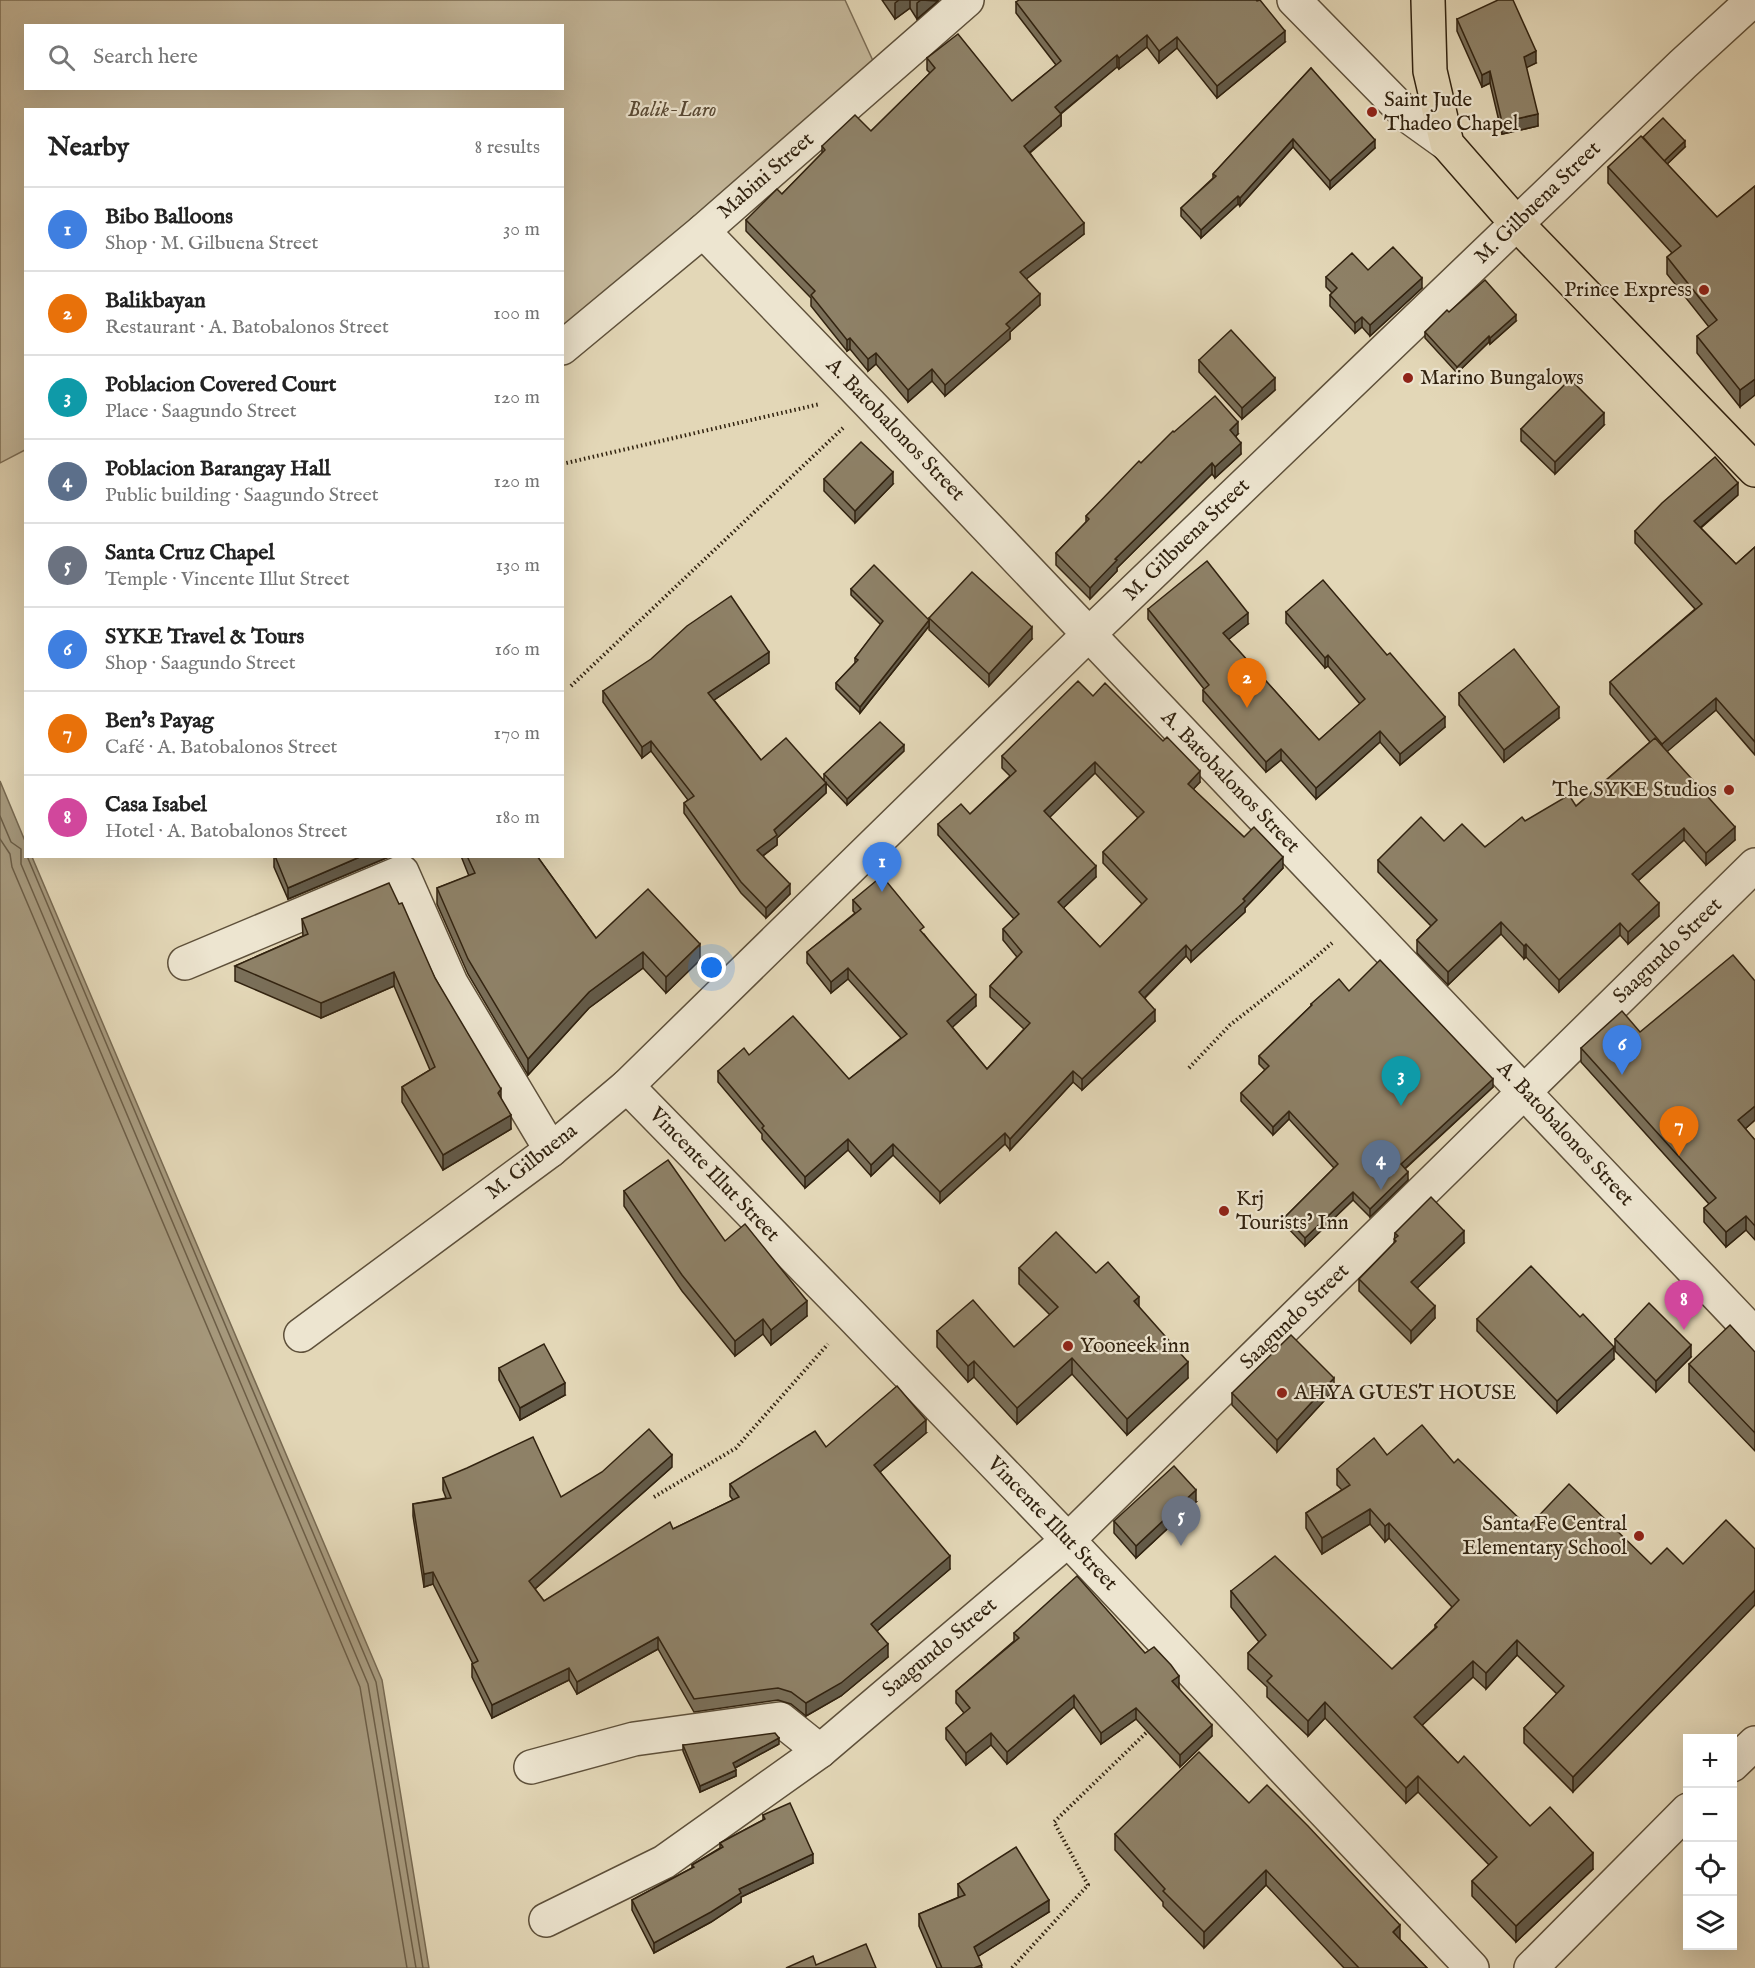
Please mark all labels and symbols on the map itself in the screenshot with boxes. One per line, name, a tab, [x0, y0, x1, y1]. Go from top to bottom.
place label: Saint Jude Thadeo Chapel	[1384, 87, 1519, 138]
park label: Balik-Laro	[628, 97, 717, 124]
marker: Saint Jude Thadeo Chapel	[1365, 105, 1379, 119]
street label: Mabini Street	[712, 127, 820, 225]
street label: M. Gilbuena Street	[1469, 136, 1607, 270]
place label: Prince Express	[1564, 277, 1692, 304]
marker: Prince Express	[1697, 283, 1711, 297]
street label: A. Batobalonos Street	[819, 352, 970, 507]
place label: Marino Bungalows	[1420, 365, 1584, 392]
marker: Marino Bungalows	[1401, 371, 1415, 385]
street label: M. Gilbuena Street	[1118, 473, 1256, 607]
pin: 2	[1228, 658, 1266, 708]
street label: A. Batobalonos Street	[1154, 704, 1305, 859]
place label: The SYKE Studios	[1552, 777, 1717, 804]
marker: The SYKE Studios	[1722, 783, 1736, 797]
pin: 1	[862, 842, 902, 892]
street label: Saagundo Street	[1608, 892, 1728, 1010]
your location	[697, 953, 726, 982]
pin: 6	[1602, 1026, 1642, 1075]
street label: A. Batobalonos Street	[1490, 1055, 1639, 1212]
pin: 3	[1382, 1056, 1420, 1106]
street label: Vincente Illut Street	[642, 1101, 785, 1248]
pin: 7	[1660, 1106, 1698, 1156]
street label: M. Gilbuena	[481, 1117, 584, 1206]
pin: 4	[1362, 1140, 1400, 1190]
place label: Krj Tourists’ Inn	[1236, 1186, 1349, 1237]
marker: Krj Tourists’ Inn	[1217, 1204, 1231, 1218]
street label: Saagundo Street	[1235, 1258, 1355, 1376]
pin: 8	[1664, 1280, 1704, 1330]
place label: Yooneek inn	[1080, 1333, 1190, 1360]
marker: Yooneek inn	[1061, 1339, 1075, 1353]
place label: AHYA GUEST HOUSE	[1293, 1380, 1516, 1407]
marker: AHYA GUEST HOUSE	[1275, 1386, 1289, 1400]
street label: Vincente Illut Street	[980, 1450, 1123, 1597]
pin: 5	[1162, 1496, 1200, 1546]
place label: Santa Fe Central Elementary School	[1462, 1511, 1627, 1562]
marker: Santa Fe Central Elementary School	[1632, 1529, 1646, 1543]
street label: Saagundo Street	[877, 1592, 1003, 1704]

